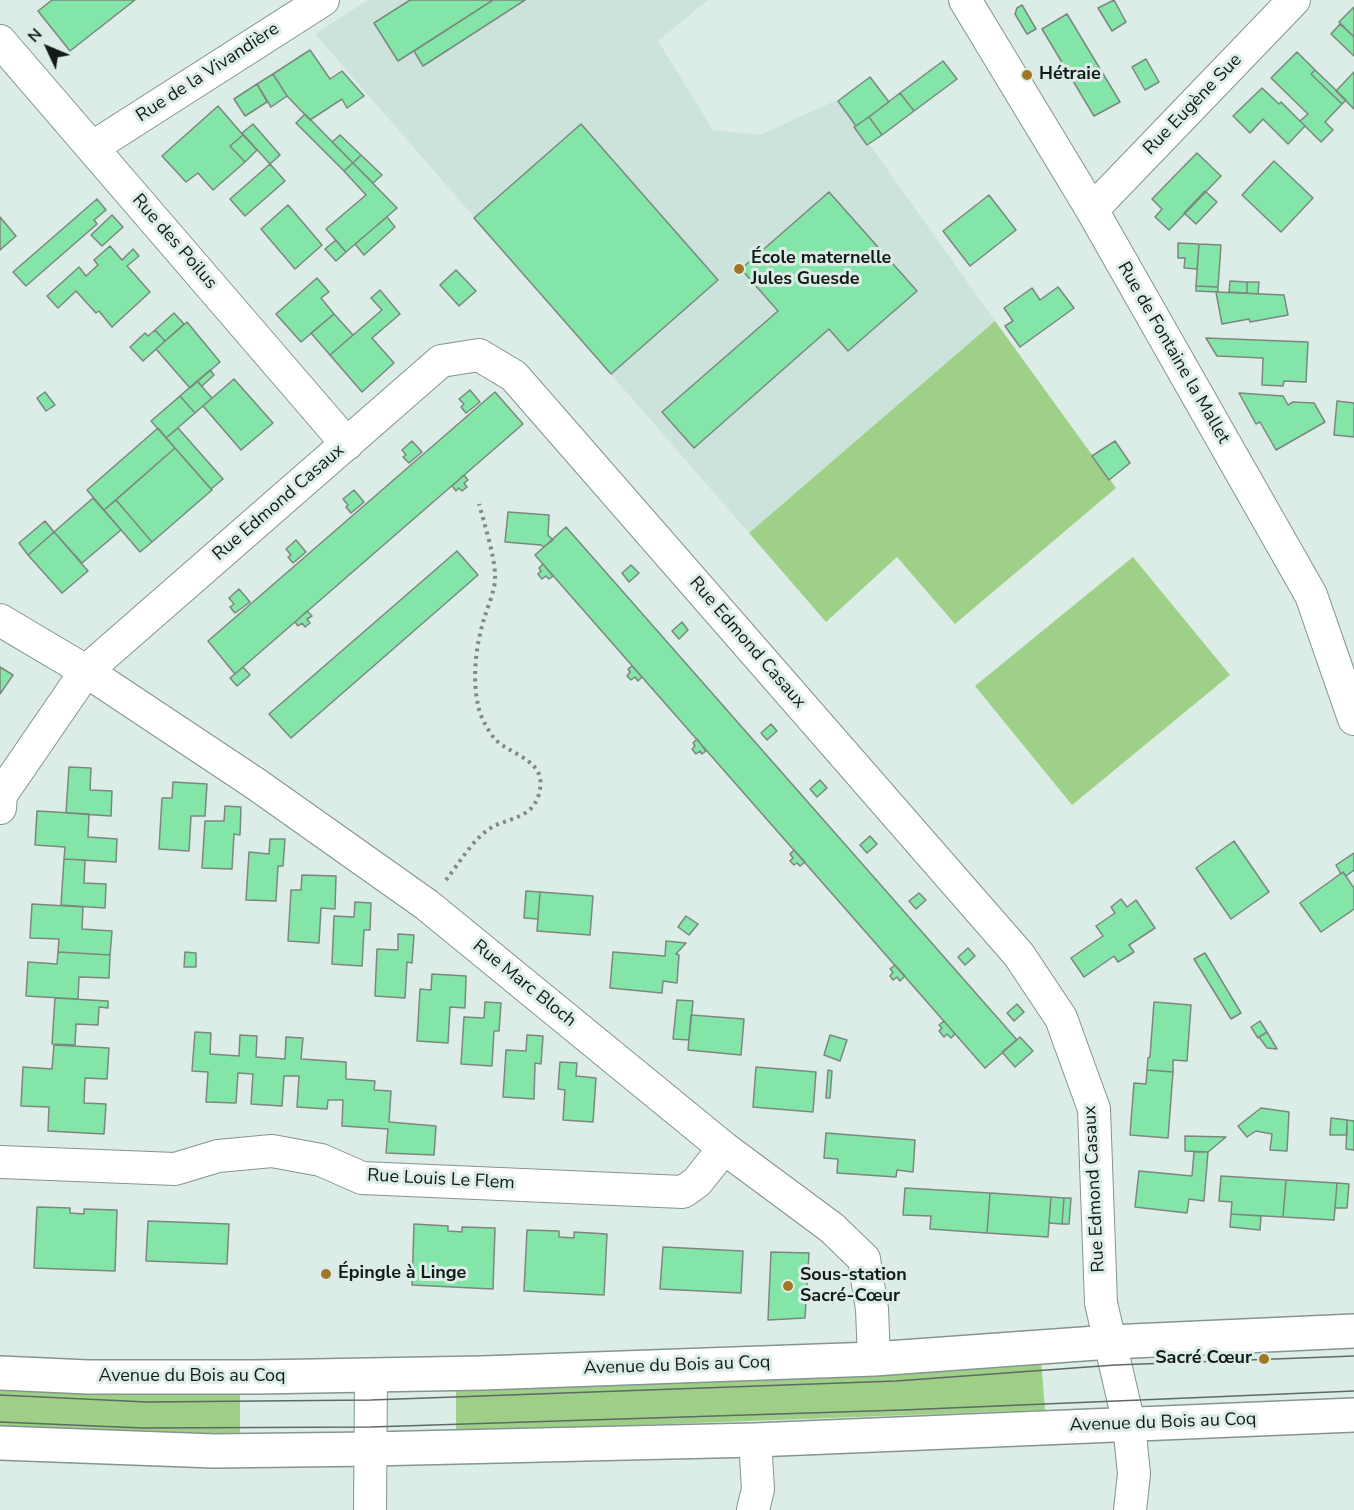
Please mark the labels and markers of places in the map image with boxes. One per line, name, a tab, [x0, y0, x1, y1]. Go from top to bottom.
place label: Hétraie	[1039, 64, 1101, 86]
marker: Hétraie	[1020, 68, 1034, 82]
place label: École maternelle Jules Guesde	[751, 248, 891, 290]
marker: École maternelle Jules Guesde	[732, 262, 746, 276]
place label: Épingle à Linge	[338, 1263, 466, 1285]
place label: Sous-station Sacré-Cœur	[800, 1265, 907, 1308]
marker: Épingle à Linge	[319, 1267, 333, 1281]
marker: Sous-station Sacré-Cœur	[781, 1279, 795, 1293]
place label: Sacré Cœur	[1155, 1348, 1252, 1370]
marker: Sacré Cœur	[1257, 1352, 1271, 1366]

